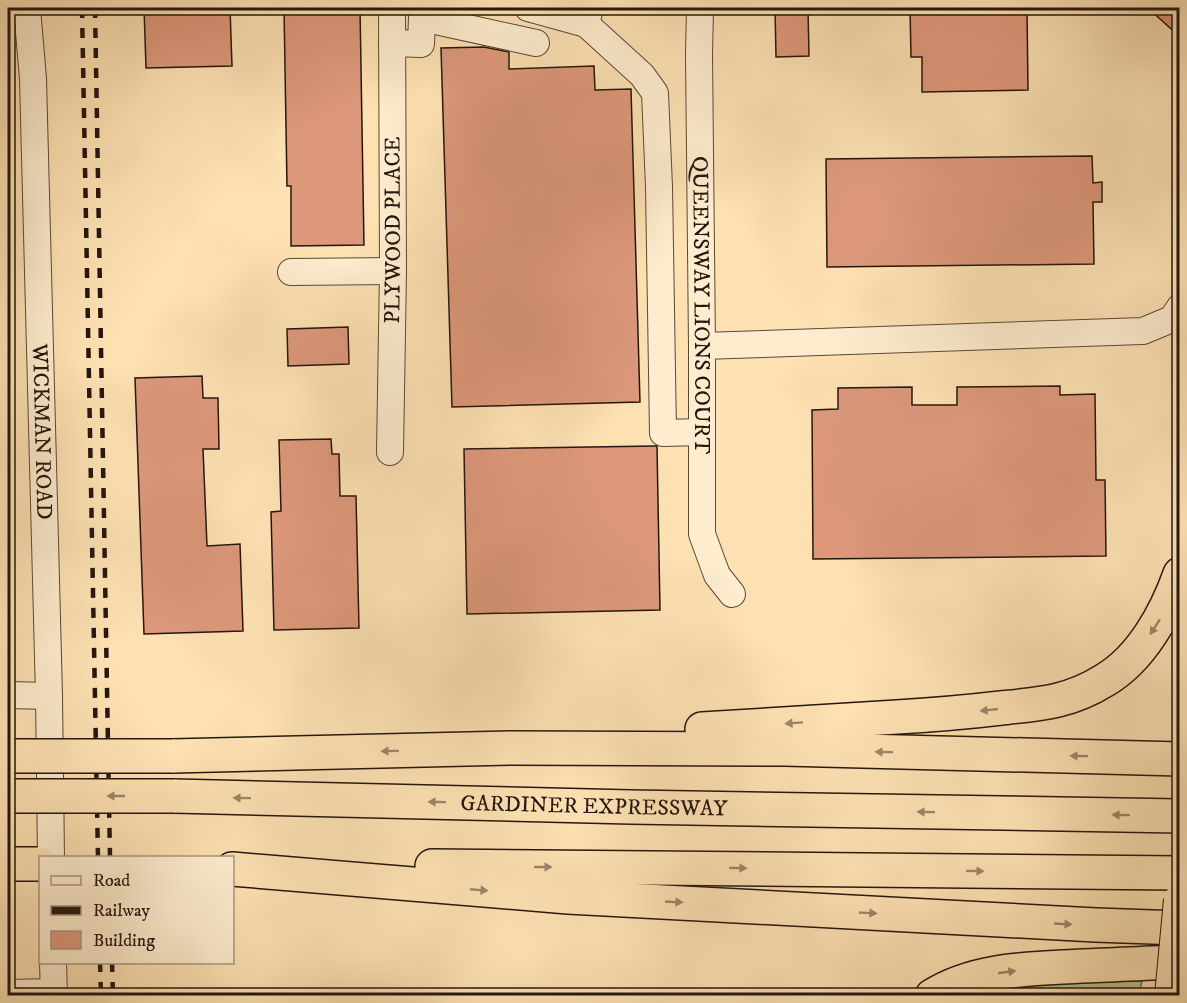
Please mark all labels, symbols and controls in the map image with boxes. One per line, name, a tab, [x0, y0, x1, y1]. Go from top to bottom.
street label: PLYWOOD PLACE	[379, 136, 407, 324]
street label: QUEENSWAY LIONS COURT	[687, 156, 716, 454]
street label: WICKMAN ROAD	[26, 342, 58, 520]
one-way arrow	[1150, 619, 1161, 635]
one-way arrow	[979, 705, 998, 714]
one-way arrow	[785, 719, 804, 728]
one-way arrow	[380, 746, 399, 756]
one-way arrow	[875, 747, 894, 757]
one-way arrow	[1070, 752, 1089, 761]
street label: GARDINER EXPRESSWAY	[460, 789, 729, 822]
one-way arrow	[106, 791, 125, 801]
one-way arrow	[233, 793, 252, 802]
one-way arrow	[428, 798, 447, 807]
one-way arrow	[917, 807, 936, 817]
one-way arrow	[1112, 810, 1131, 820]
legend	[39, 856, 234, 964]
one-way arrow	[533, 862, 552, 872]
one-way arrow	[728, 864, 747, 873]
one-way arrow	[965, 866, 984, 876]
text: Road	[93, 870, 130, 892]
one-way arrow	[470, 885, 489, 895]
one-way arrow	[664, 897, 683, 907]
text: Railway	[93, 900, 151, 922]
one-way arrow	[859, 908, 878, 917]
one-way arrow	[1054, 919, 1073, 928]
text: Building	[93, 930, 155, 952]
one-way arrow	[998, 967, 1017, 976]

